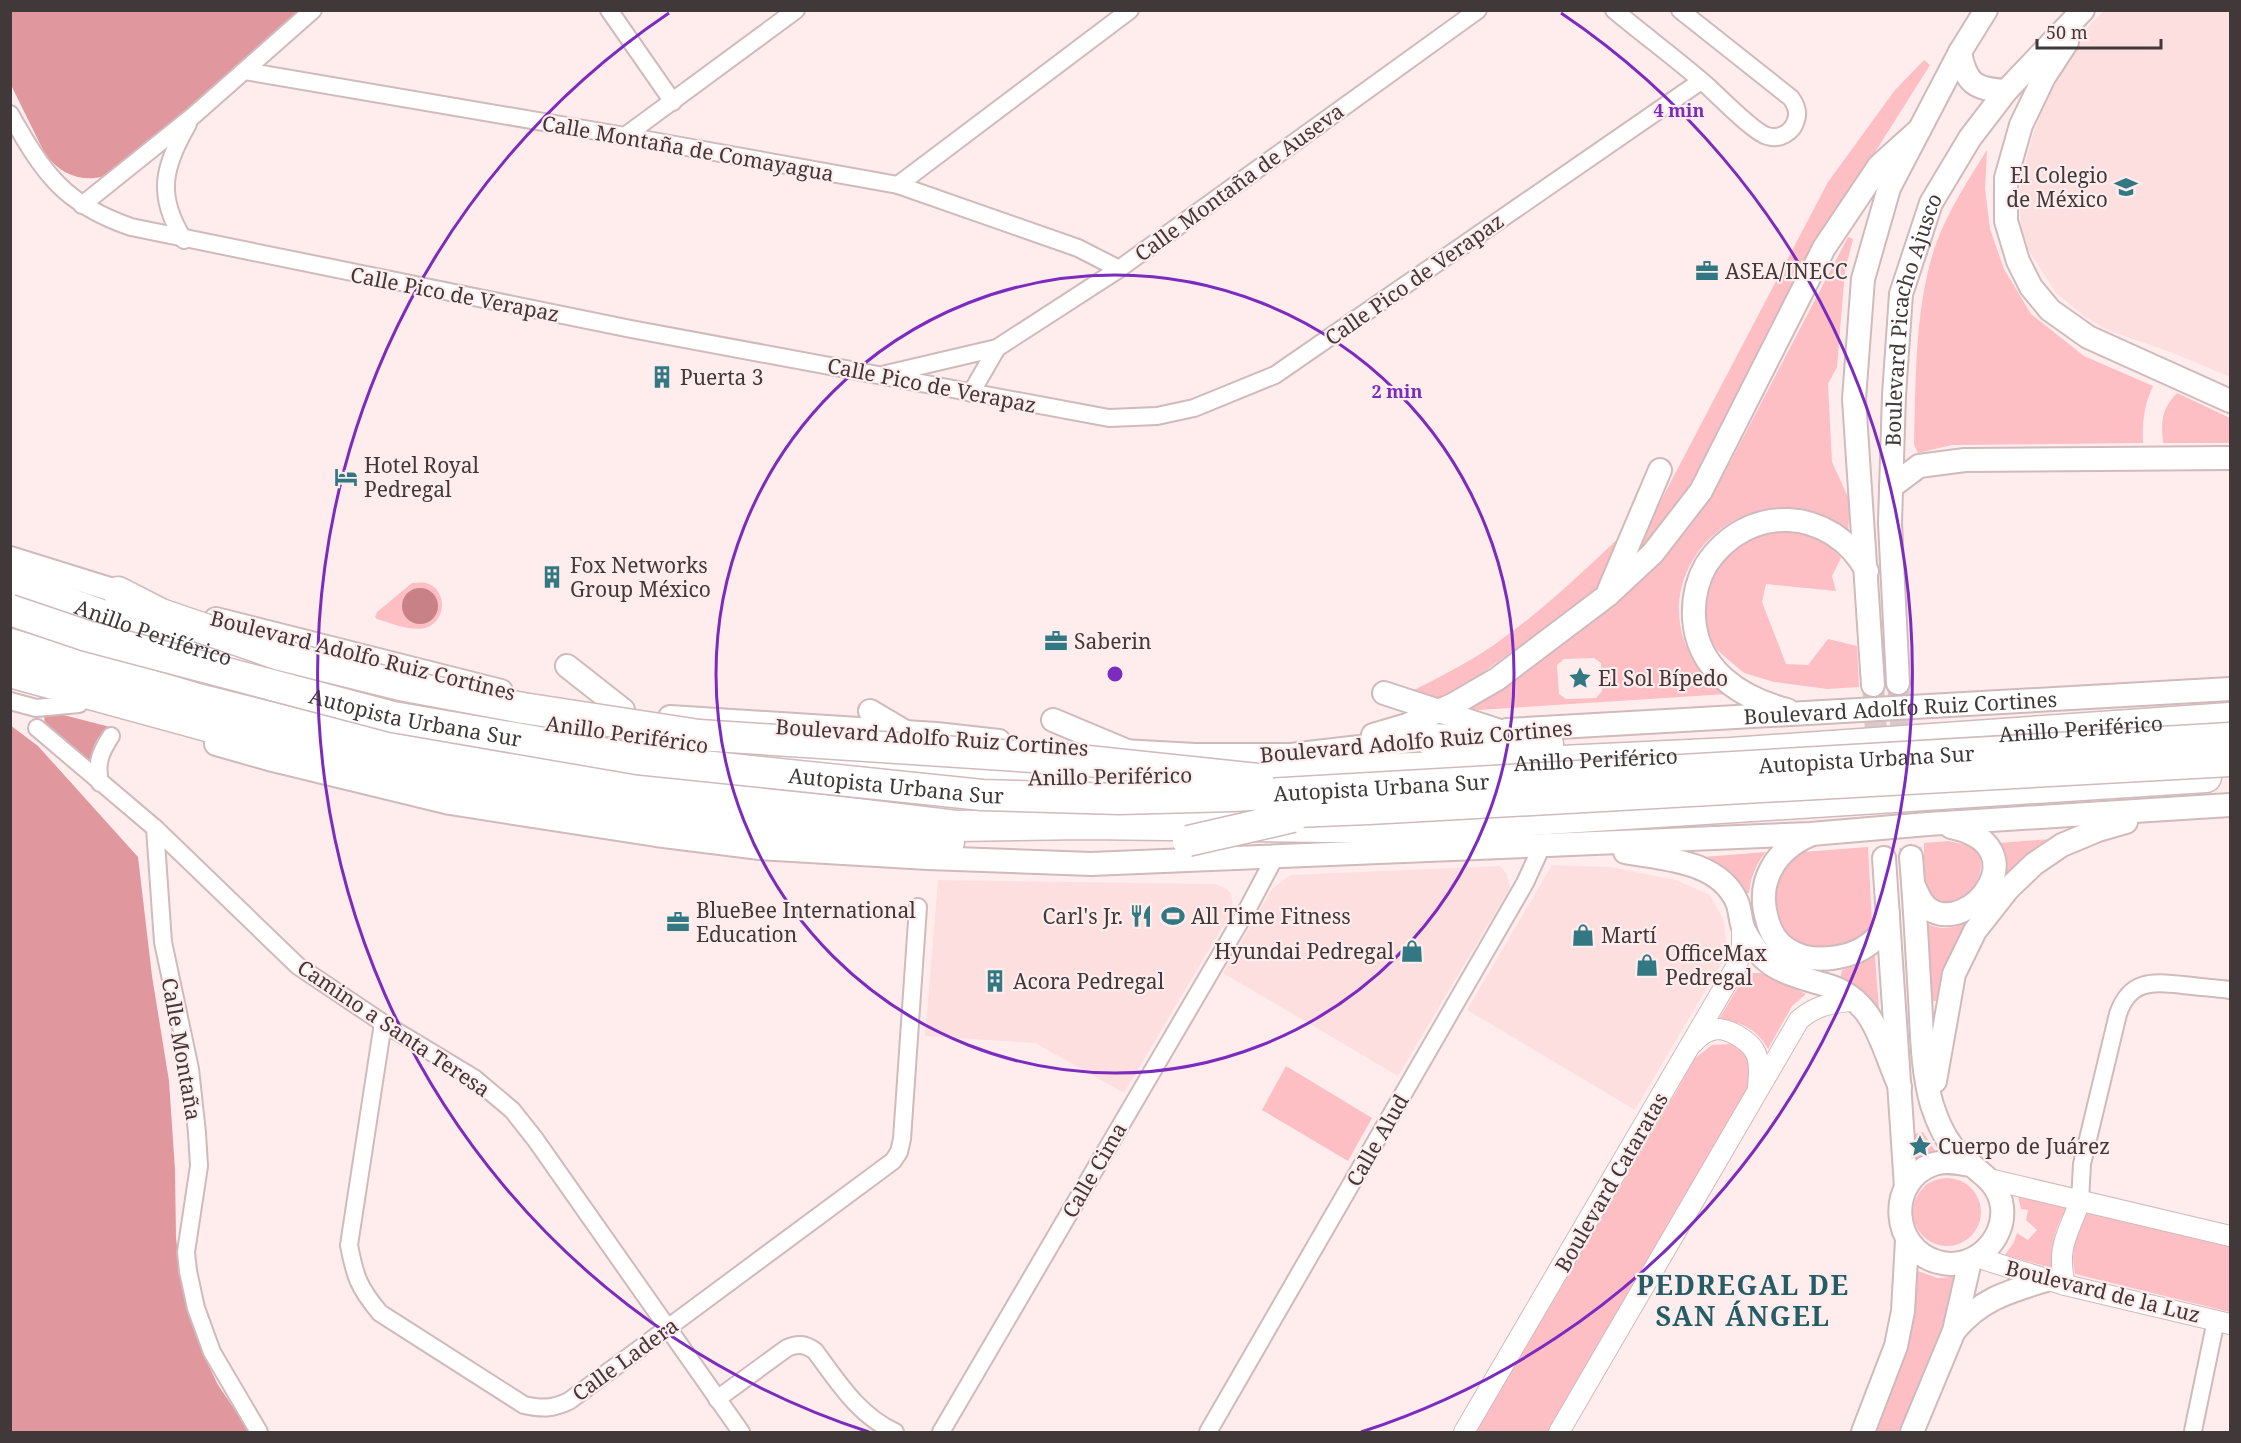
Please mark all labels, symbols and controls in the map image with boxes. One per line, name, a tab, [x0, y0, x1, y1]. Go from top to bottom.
scale bar	[2037, 12, 2162, 50]
text: 50 m	[2046, 20, 2088, 44]
street label: Calle Montaña de Auseva	[1129, 97, 1349, 267]
text: 4 min	[1654, 98, 1704, 122]
street label: Calle Montaña de Comayagua	[540, 109, 836, 187]
place label: El Colegio de México	[2006, 161, 2108, 213]
school or university icon: El Colegio de México	[2113, 174, 2139, 200]
street label: Boulevard Picacho Ajusco	[1878, 187, 1948, 447]
street label: Calle Pico de Verapaz	[1319, 207, 1509, 351]
place label: ASEA/INECC	[1725, 257, 1848, 285]
office icon: ASEA/INECC	[1694, 258, 1720, 284]
street label: Calle Pico de Verapaz	[348, 260, 562, 328]
street label: Calle Pico de Verapaz	[825, 351, 1039, 419]
place label: Puerta 3	[680, 363, 764, 391]
building icon: Puerta 3	[649, 364, 675, 390]
text: 2 min	[1372, 379, 1422, 403]
place label: Hotel Royal Pedregal	[364, 451, 480, 503]
hotel icon: Hotel Royal Pedregal	[333, 464, 359, 490]
place label: Fox Networks Group México	[570, 551, 711, 603]
building icon: Fox Networks Group México	[539, 564, 565, 590]
street label: Anillo Periférico	[71, 592, 235, 672]
street label: Boulevard Adolfo Ruiz Cortines	[207, 603, 519, 707]
place label: Saberin	[1074, 627, 1152, 655]
office icon: Saberin	[1043, 628, 1069, 654]
centre of rings	[1105, 664, 1125, 684]
place label: El Sol Bípedo	[1598, 664, 1728, 692]
place icon: El Sol Bípedo	[1567, 665, 1593, 691]
street label: Autopista Urbana Sur	[306, 681, 524, 753]
street label: Boulevard Adolfo Ruiz Cortines	[1743, 685, 2058, 731]
street label: Anillo Periférico	[544, 709, 710, 759]
street label: Anillo Periférico	[1998, 709, 2164, 748]
street label: Boulevard Adolfo Ruiz Cortines	[775, 712, 1089, 762]
street label: Boulevard Adolfo Ruiz Cortines	[1259, 713, 1573, 769]
street label: Autopista Urbana Sur	[1758, 739, 1975, 779]
street label: Anillo Periférico	[1513, 742, 1678, 777]
street label: Autopista Urbana Sur	[787, 761, 1004, 810]
street label: Anillo Periférico	[1028, 761, 1192, 791]
street label: Autopista Urbana Sur	[1273, 767, 1490, 808]
place label: BlueBee International Education	[696, 896, 916, 948]
place label: Carl's Jr.	[1042, 902, 1123, 930]
place label: All Time Fitness	[1191, 902, 1351, 930]
restaurant icon: Carl's Jr.	[1128, 903, 1154, 929]
sports icon: All Time Fitness	[1160, 903, 1186, 929]
office icon: BlueBee International Education	[665, 909, 691, 935]
place label: Martí	[1601, 921, 1657, 949]
shop icon: Martí	[1570, 922, 1596, 948]
place label: Hyundai Pedregal	[1214, 937, 1394, 965]
shop icon: Hyundai Pedregal	[1399, 938, 1425, 964]
place label: OfficeMax Pedregal	[1665, 939, 1768, 991]
shop icon: OfficeMax Pedregal	[1634, 952, 1660, 978]
street label: Camino a Santa Teresa	[292, 953, 496, 1103]
place label: Acora Pedregal	[1013, 967, 1165, 995]
building icon: Acora Pedregal	[982, 968, 1008, 994]
street label: Calle Montaña	[156, 975, 208, 1123]
street label: Boulevard Cataratas	[1548, 1087, 1674, 1277]
street label: Calle Alud	[1339, 1089, 1415, 1191]
street label: Calle Cima	[1055, 1117, 1133, 1223]
place label: Cuerpo de Juárez	[1938, 1132, 2110, 1160]
place icon: Cuerpo de Juárez	[1907, 1133, 1933, 1159]
street label: Boulevard de la Luz	[2003, 1253, 2203, 1329]
district label: PEDREGAL DE SAN ÁNGEL	[1636, 1266, 1850, 1334]
street label: Calle Ladera	[566, 1311, 684, 1407]

